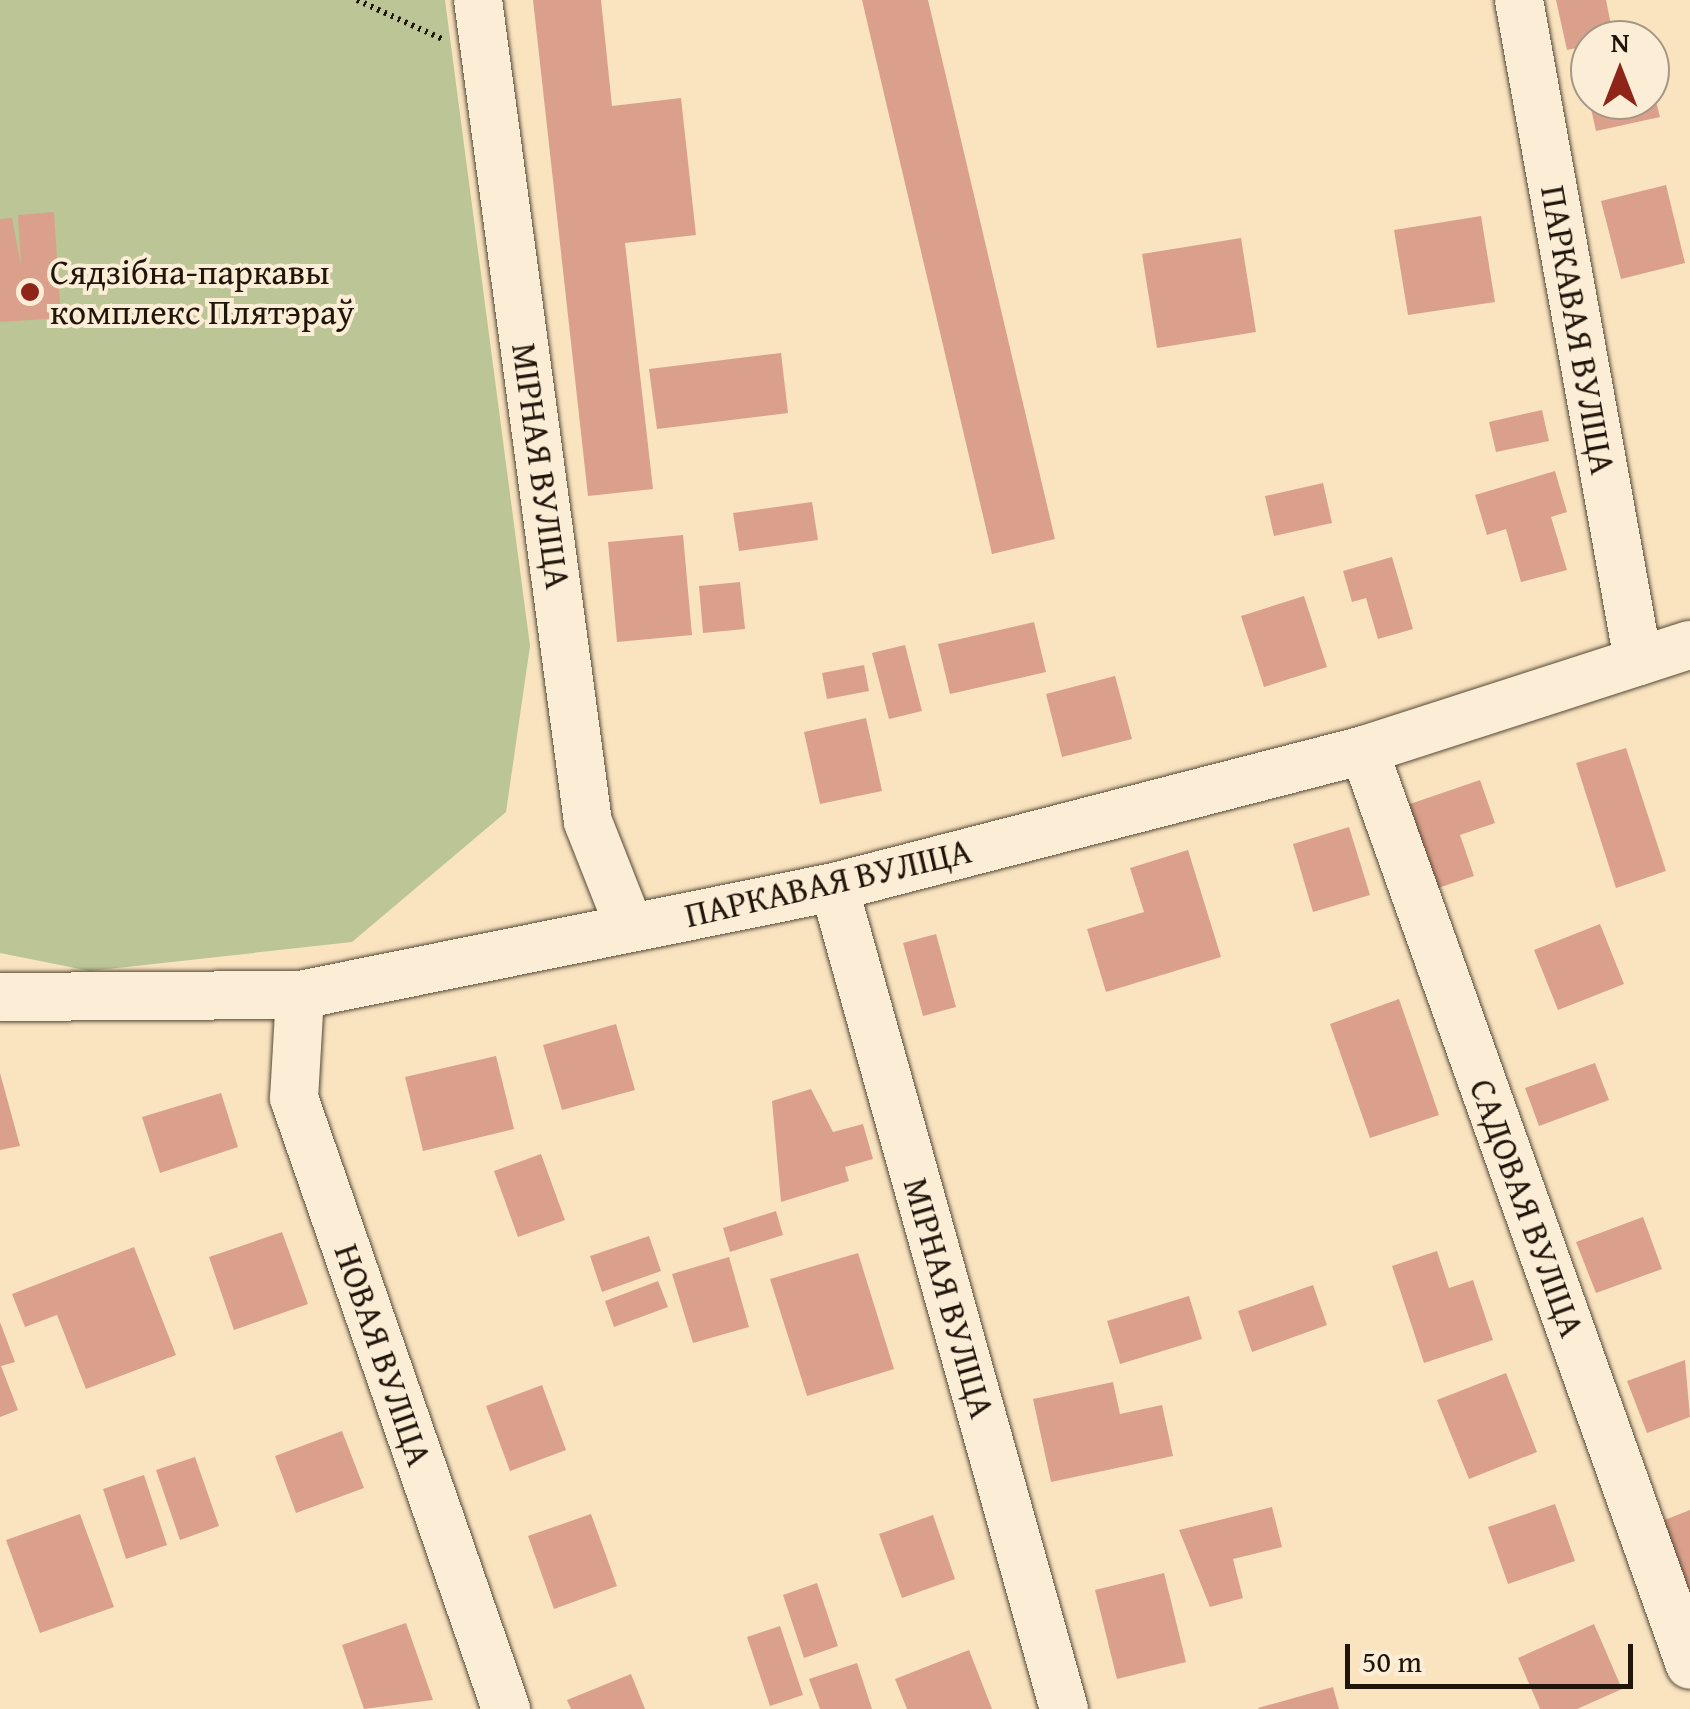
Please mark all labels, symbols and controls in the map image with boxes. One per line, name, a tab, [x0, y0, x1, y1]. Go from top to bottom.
north arrow	[1570, 20, 1670, 120]
text: N	[1611, 21, 1629, 62]
street label: ПАРКАВАЯ ВУЛІЦА	[1532, 182, 1624, 478]
place label: Сядзібна-паркавы комплекс Плятэраў	[50, 251, 354, 333]
marker: Сядзібна-паркавы комплекс Плятэраў	[19, 281, 41, 303]
street label: МІРНАЯ ВУЛІЦА	[503, 340, 579, 592]
street label: ПАРКАВАЯ ВУЛІЦА	[681, 830, 975, 936]
street label: САДОВАЯ ВУЛІЦА	[1461, 1073, 1593, 1343]
street label: МІРНАЯ ВУЛІЦА	[895, 1173, 1003, 1423]
street label: НОВАЯ ВУЛІЦА	[325, 1239, 441, 1471]
scale bar	[1350, 1624, 1638, 1686]
text: 50 m	[1362, 1639, 1422, 1683]

